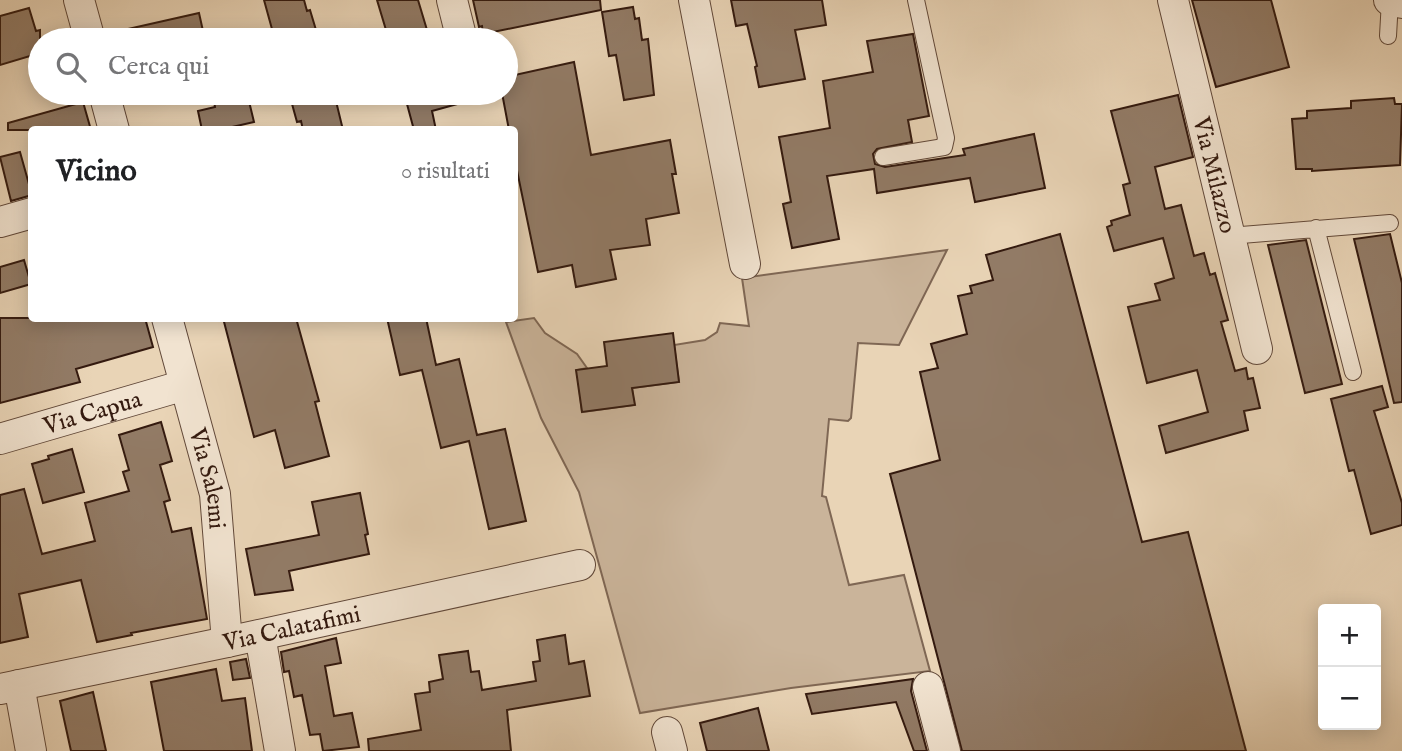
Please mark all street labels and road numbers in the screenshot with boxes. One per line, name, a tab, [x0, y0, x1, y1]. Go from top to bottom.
street label: Via Milazzo	[1184, 113, 1243, 237]
street label: Via Capua	[39, 384, 146, 443]
street label: Via Salemi	[180, 424, 232, 530]
street label: Via Calatafimi	[219, 599, 364, 660]

